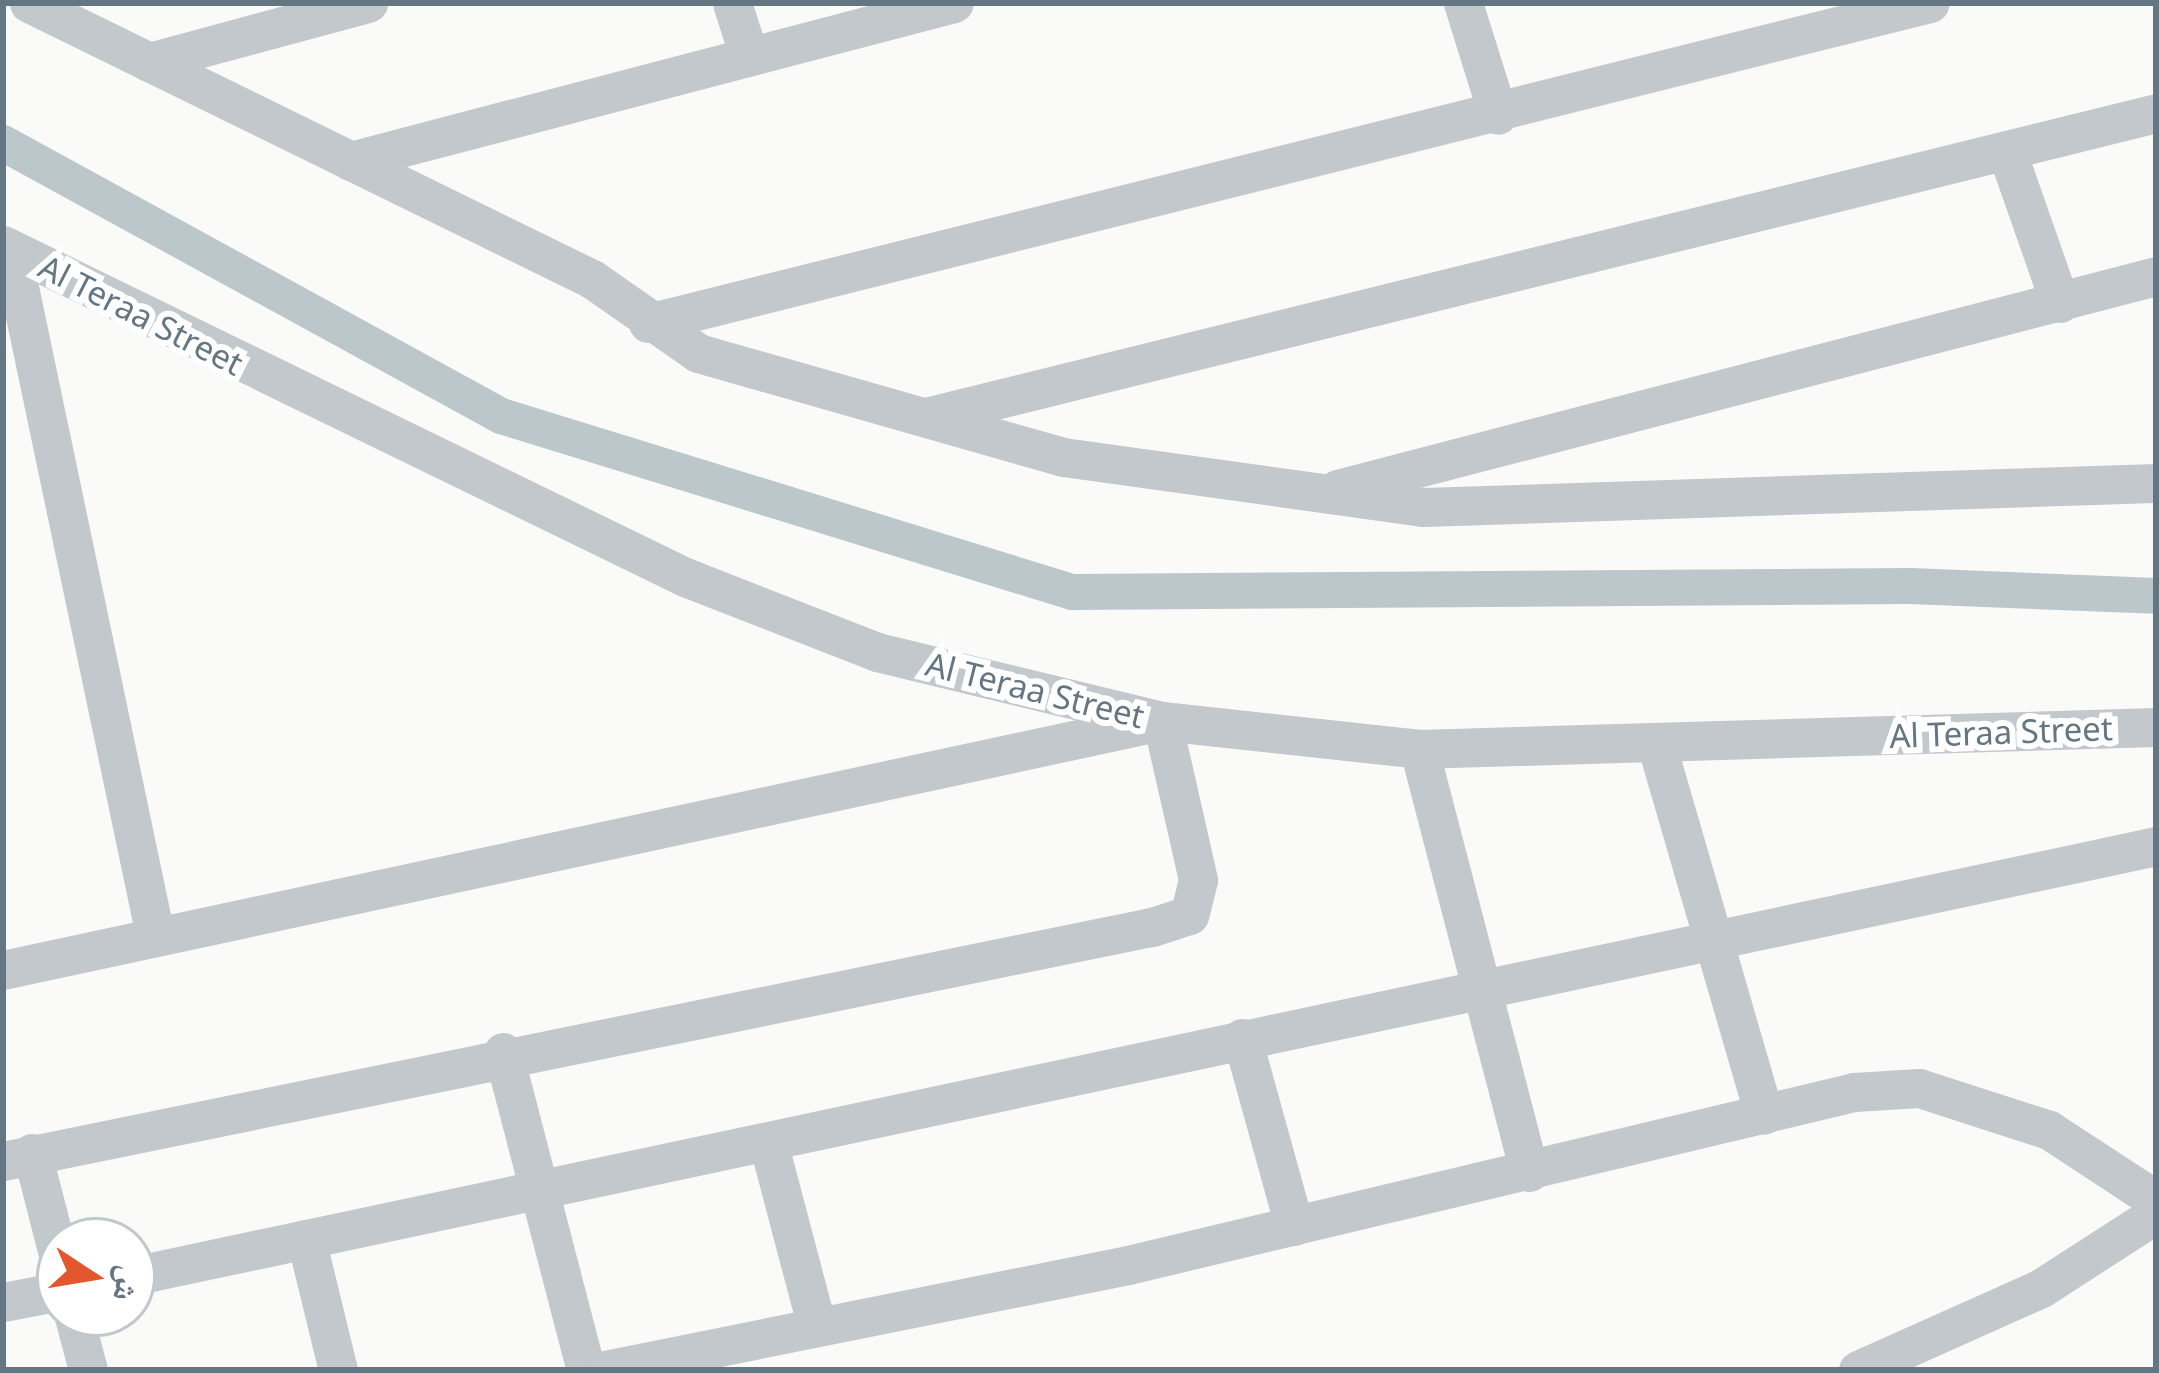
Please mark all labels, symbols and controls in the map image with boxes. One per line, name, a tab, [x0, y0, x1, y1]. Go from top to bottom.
street label: Al Teraa Street	[32, 247, 250, 383]
street label: Al Teraa Street	[922, 644, 1148, 736]
street label: Al Teraa Street	[1889, 708, 2113, 756]
north arrow	[36, 1217, 156, 1337]
text: ش	[103, 1262, 154, 1306]

